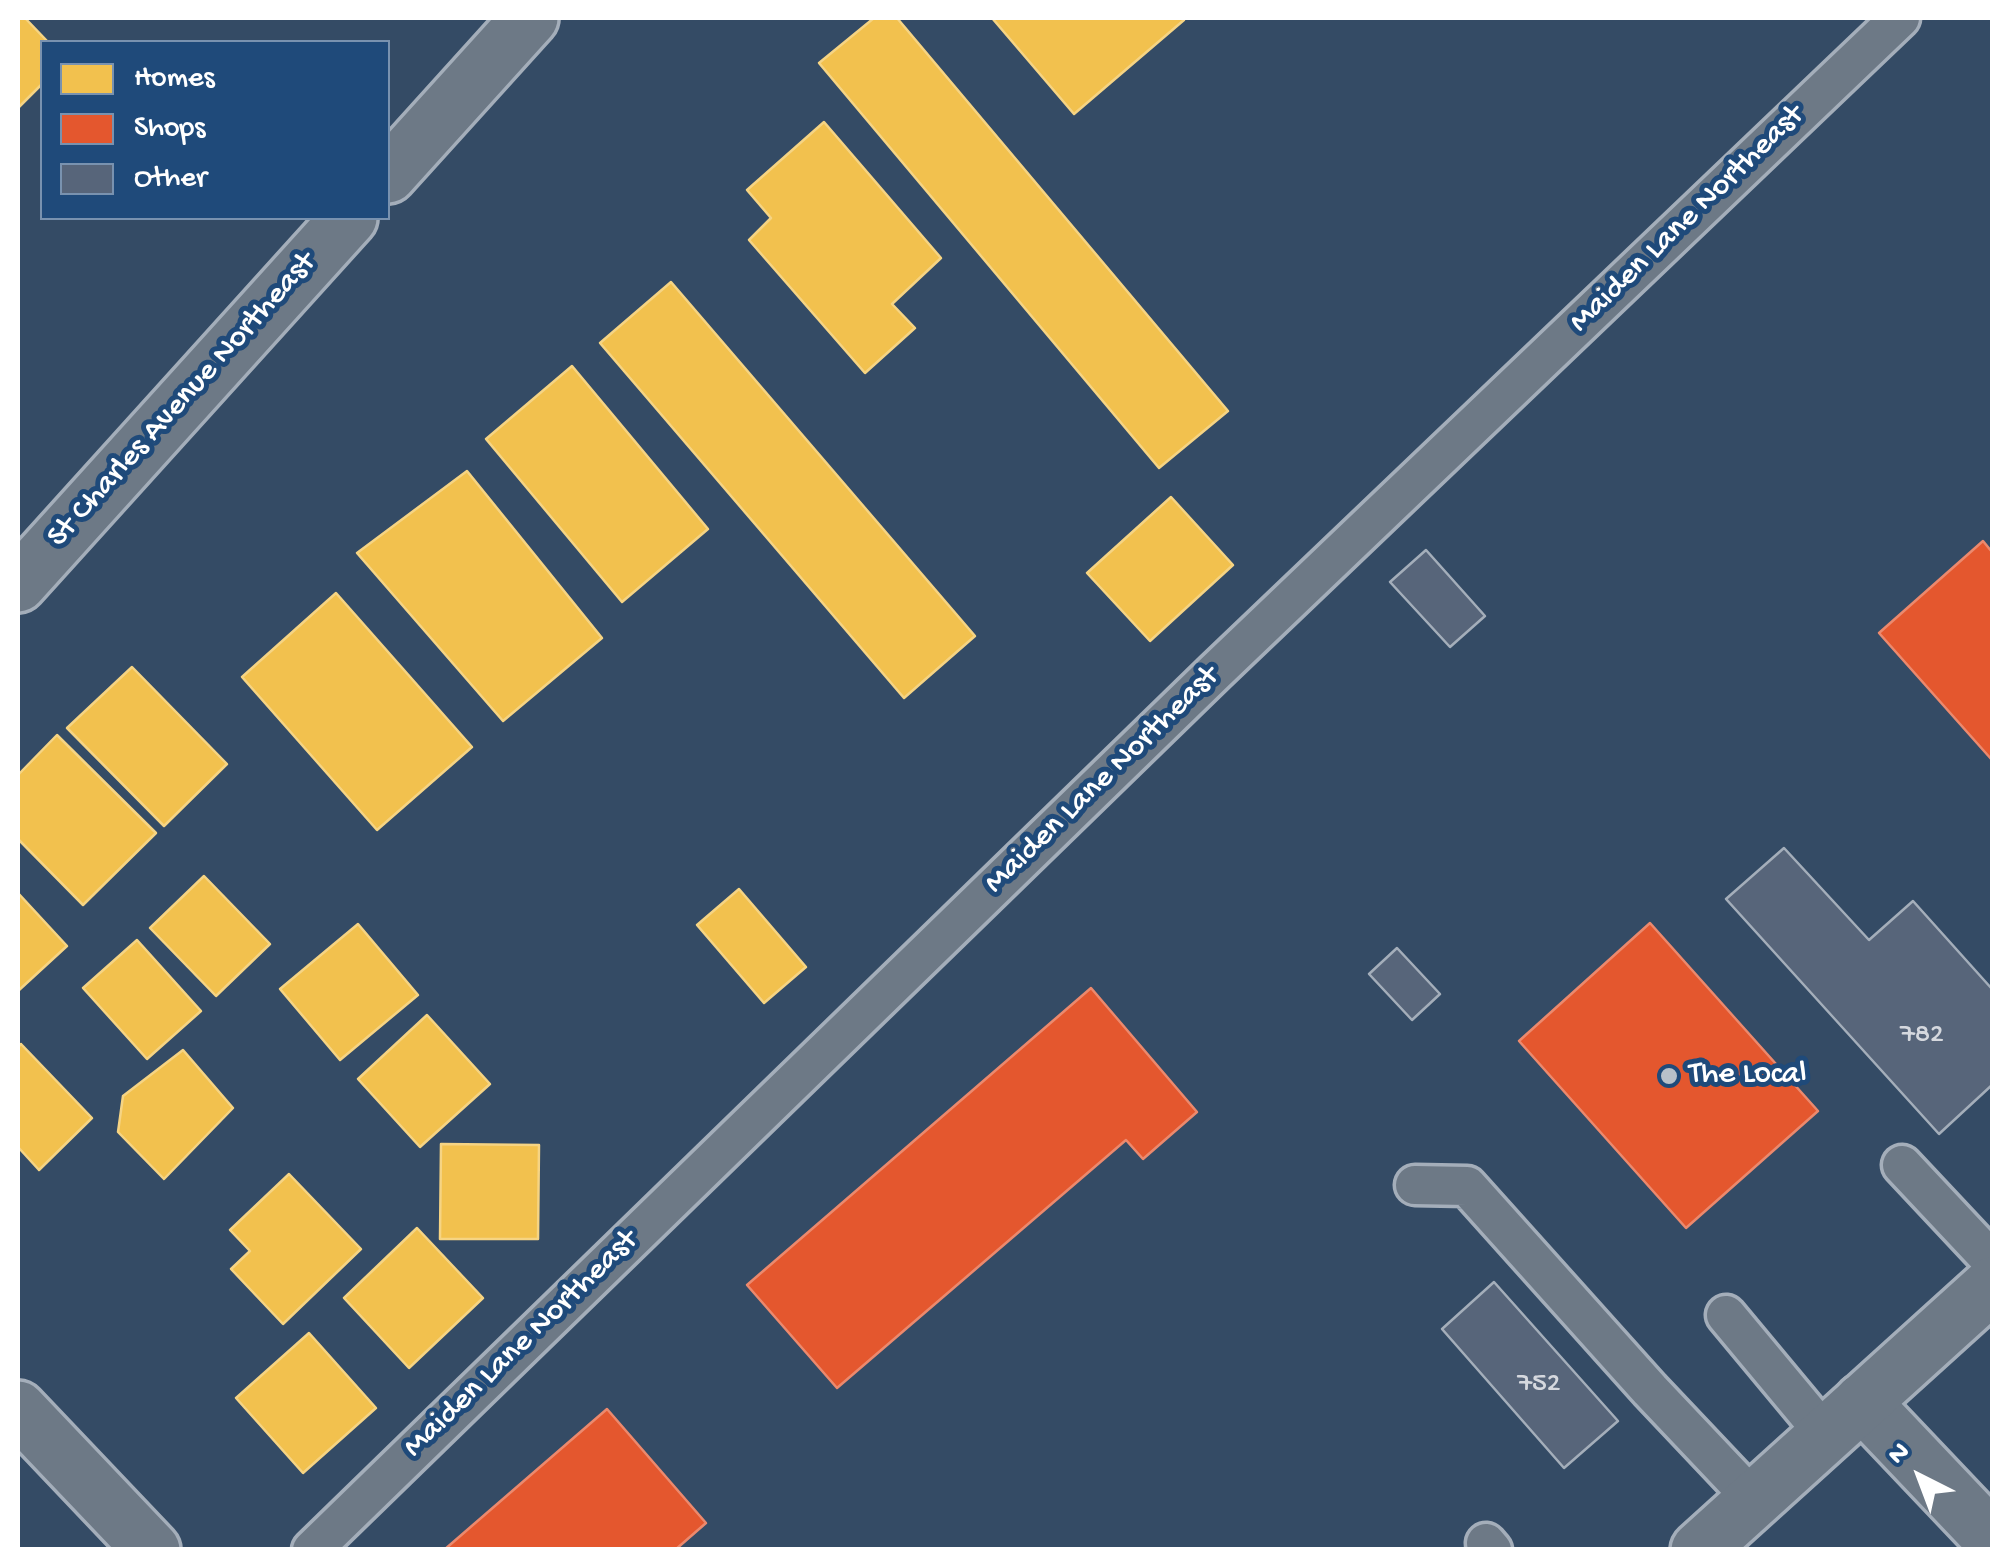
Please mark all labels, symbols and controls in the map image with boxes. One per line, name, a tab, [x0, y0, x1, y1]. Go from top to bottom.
legend	[40, 40, 390, 220]
text: Homes	[134, 62, 215, 97]
street label: Maiden Lane Northeast	[1562, 98, 1814, 342]
text: Shops	[134, 112, 205, 147]
text: Other	[134, 162, 207, 197]
street label: St Charles Avenue Northeast	[40, 245, 326, 557]
street label: Maiden Lane Northeast	[977, 659, 1229, 903]
house number: 782	[1900, 1020, 1944, 1054]
place label: The Local	[1689, 1057, 1807, 1095]
marker: The Local	[1658, 1065, 1680, 1087]
street label: Maiden Lane Northeast	[396, 1223, 648, 1467]
house number: 752	[1517, 1369, 1561, 1403]
north arrow	[1870, 1427, 1970, 1527]
text: N	[1882, 1436, 1917, 1473]

